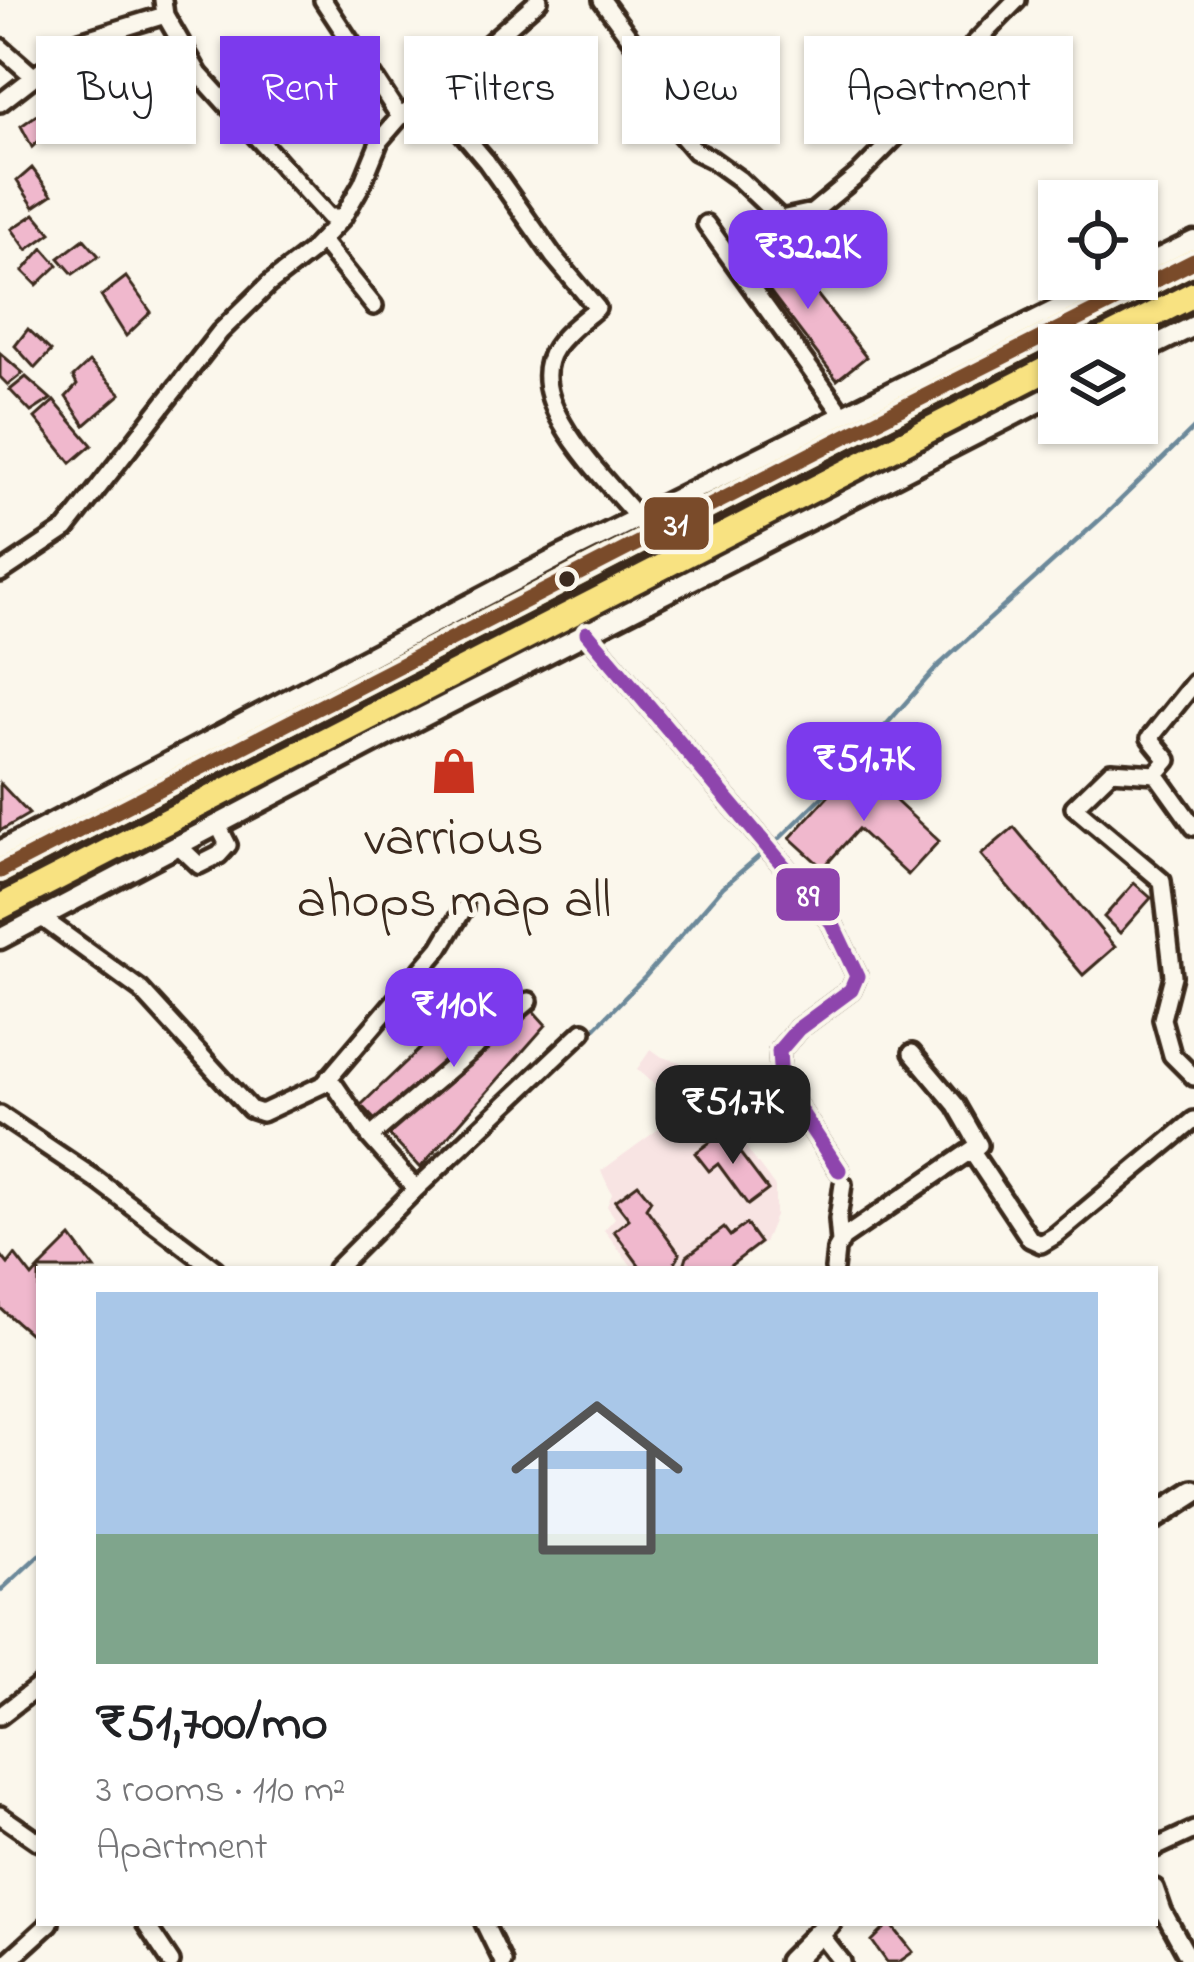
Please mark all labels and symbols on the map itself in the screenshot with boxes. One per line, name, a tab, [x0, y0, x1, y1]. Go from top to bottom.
pin: ₹32.2K	[710, 210, 906, 312]
line badge: 31	[642, 495, 711, 552]
text: 31	[663, 503, 689, 551]
unlabelled marker	[556, 568, 578, 590]
pin: ₹51.7K	[766, 722, 962, 824]
shop icon: varrious ahops map all	[429, 746, 479, 796]
place label: varrious ahops map all	[297, 802, 611, 942]
line badge: 89	[774, 866, 842, 923]
text: 89	[797, 874, 820, 922]
pin: ₹110K	[370, 968, 538, 1070]
pin: ₹51.7K	[635, 1065, 831, 1167]

